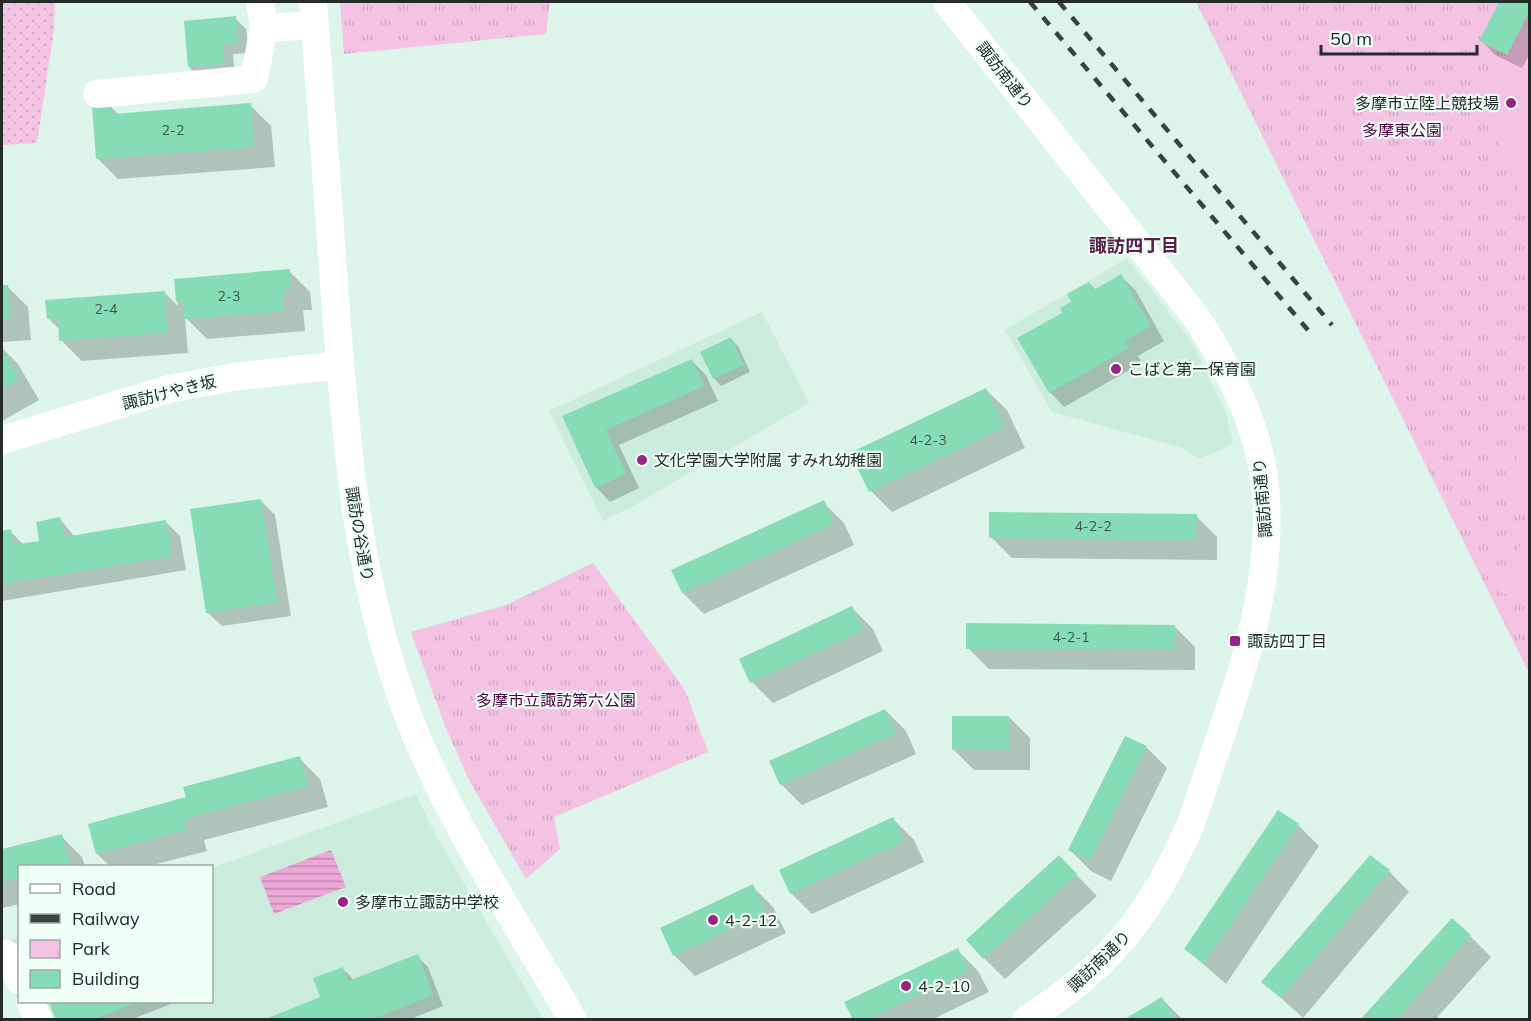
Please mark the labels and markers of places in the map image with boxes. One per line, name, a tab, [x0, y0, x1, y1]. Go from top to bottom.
place label: 多摩市立陸上競技場	[1355, 93, 1499, 113]
marker: 多摩市立陸上競技場	[1504, 96, 1518, 110]
place label: こばと第一保育園	[1128, 359, 1256, 379]
marker: こばと第一保育園	[1109, 362, 1123, 376]
place label: 文化学園大学附属 すみれ幼稚園	[654, 450, 882, 470]
marker: 文化学園大学附属 すみれ幼稚園	[635, 453, 649, 467]
place label: 諏訪四丁目	[1247, 631, 1327, 651]
marker: 諏訪四丁目	[1228, 634, 1242, 648]
place label: 多摩市立諏訪中学校	[355, 892, 499, 912]
marker: 多摩市立諏訪中学校	[336, 895, 350, 909]
place label: 4-2-12	[725, 910, 777, 930]
marker: 4-2-12	[706, 913, 720, 927]
place label: 4-2-10	[918, 976, 970, 996]
marker: 4-2-10	[899, 979, 913, 993]

